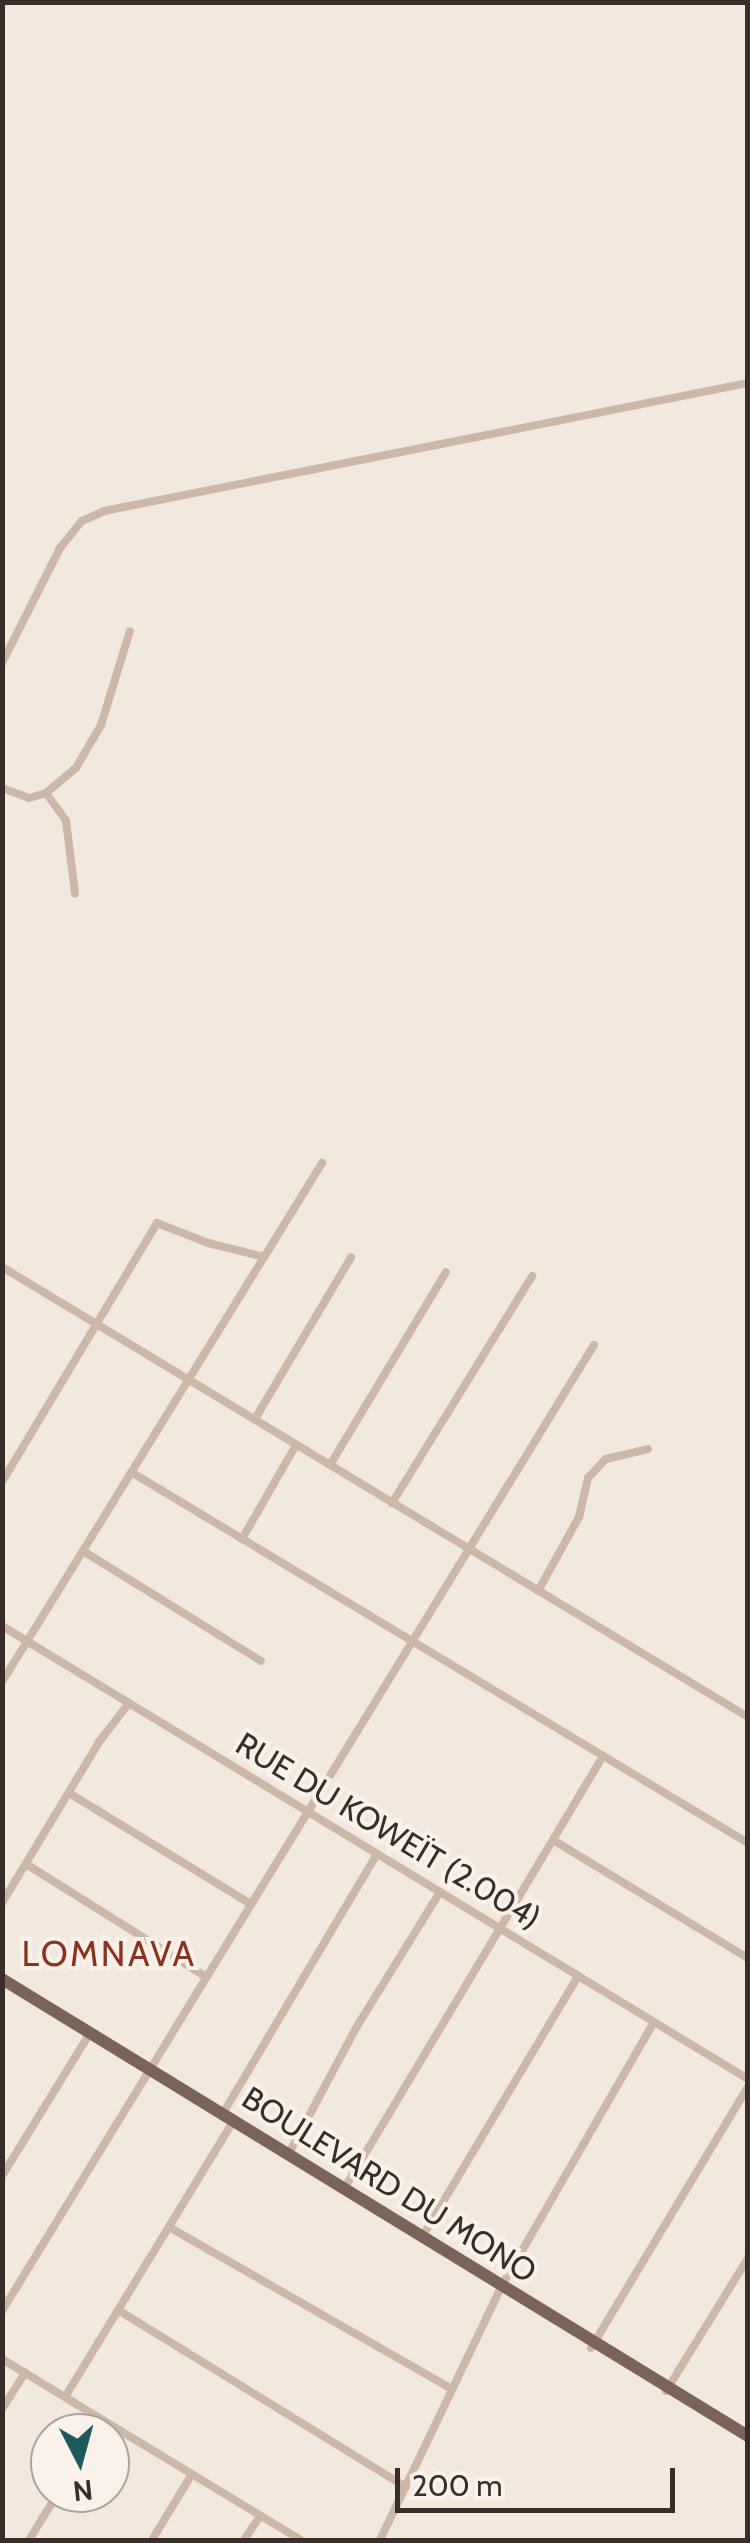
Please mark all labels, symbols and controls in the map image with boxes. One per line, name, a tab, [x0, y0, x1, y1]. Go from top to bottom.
street label: RUE DU KOWEÏT (2.004)	[229, 1725, 547, 1937]
district label: LOMNAVA	[22, 1933, 196, 1975]
street label: BOULEVARD DU MONO	[235, 2079, 543, 2291]
north arrow	[30, 2413, 130, 2513]
scale bar	[400, 2448, 680, 2510]
text: 200 m	[412, 2467, 503, 2504]
text: N	[71, 2473, 95, 2509]

